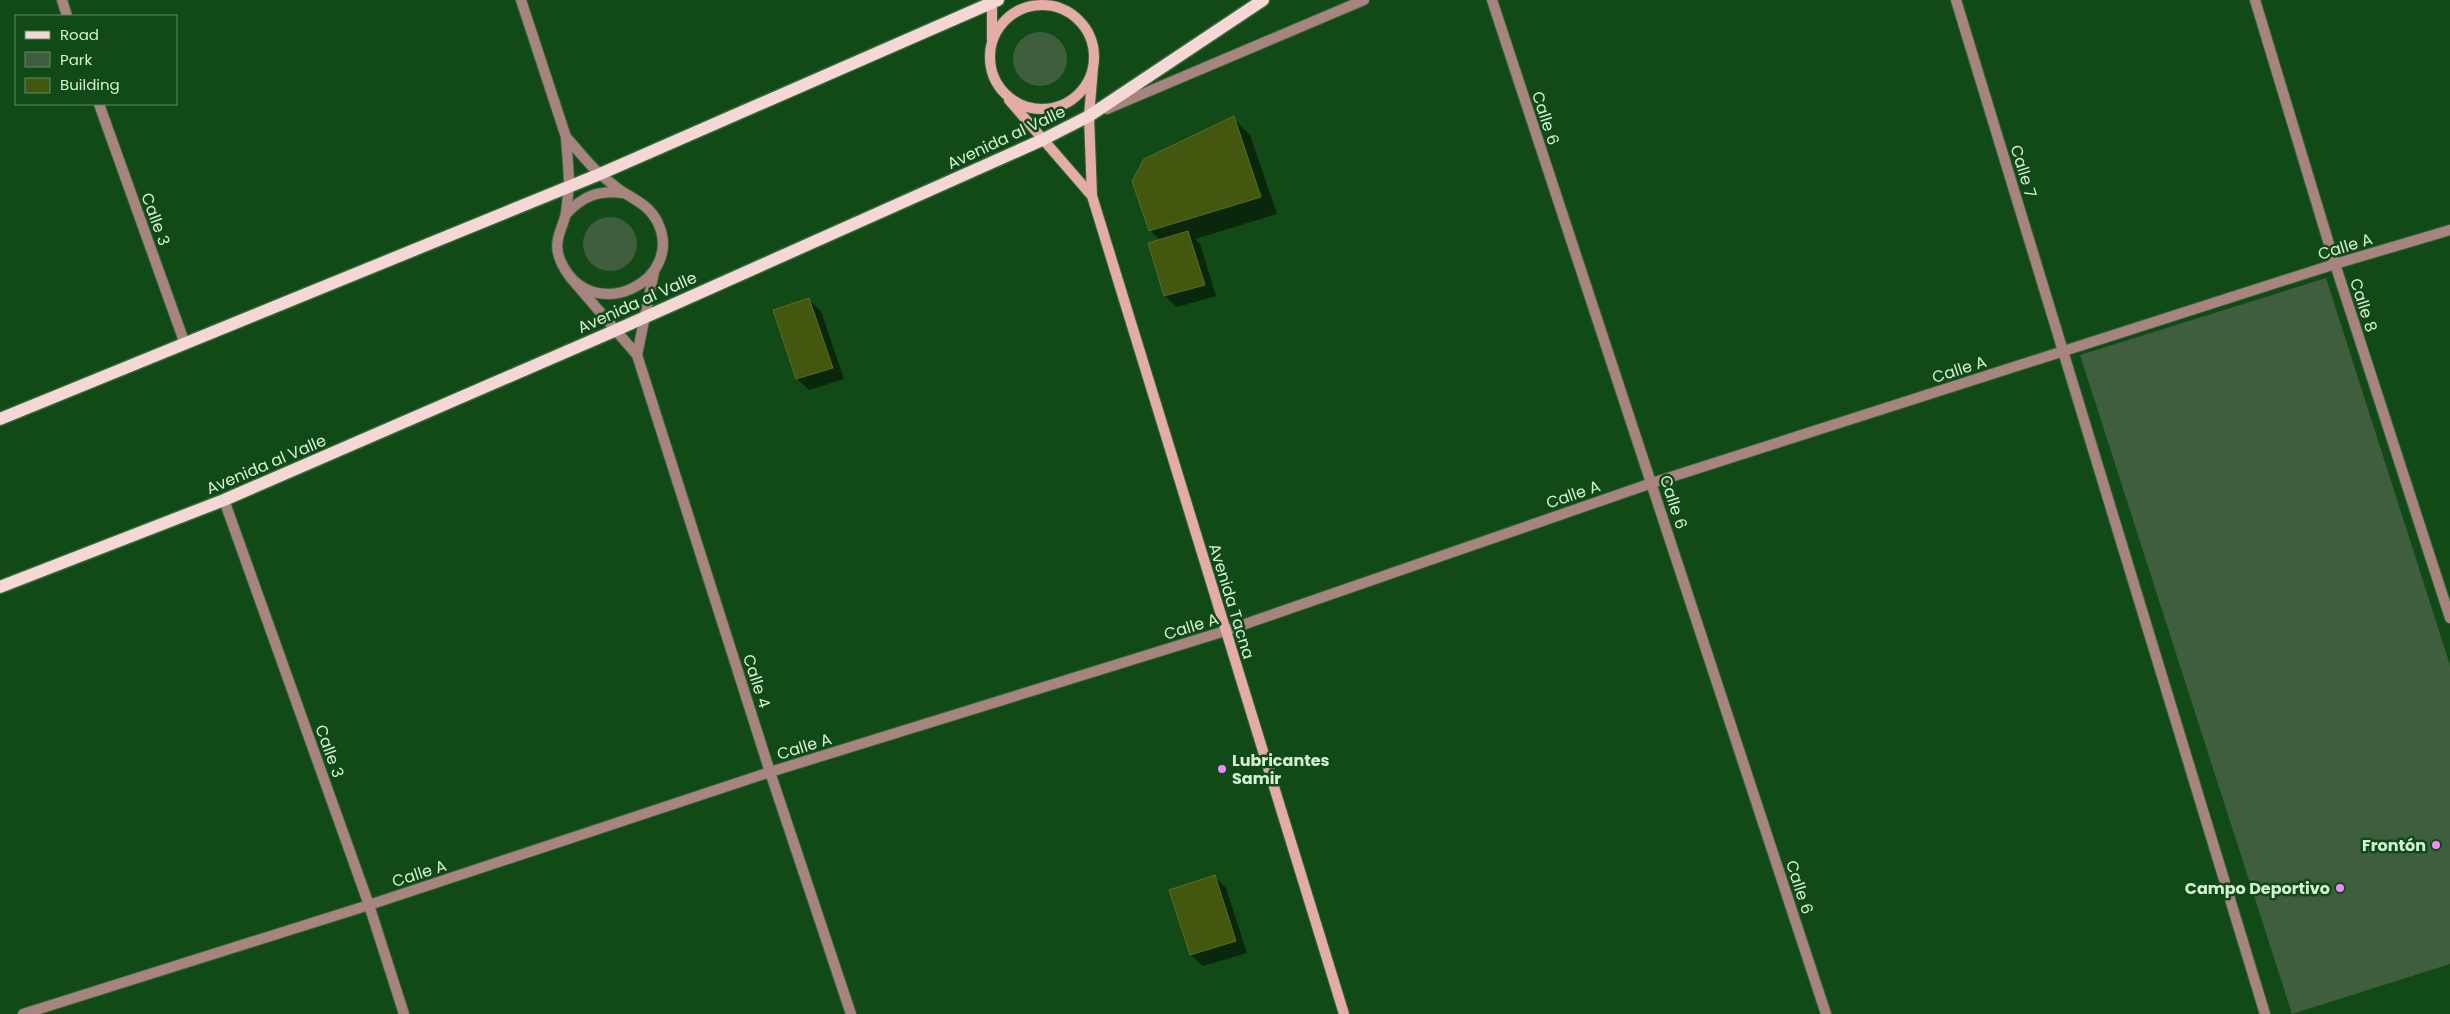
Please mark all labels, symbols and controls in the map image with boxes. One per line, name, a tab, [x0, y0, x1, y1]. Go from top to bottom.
legend	[15, 15, 178, 105]
text: Road	[60, 24, 99, 45]
text: Park	[60, 49, 92, 70]
text: Building	[60, 74, 120, 95]
street label: Calle 6	[1526, 88, 1565, 148]
street label: Avenida al Valle	[943, 100, 1069, 175]
street label: Calle 7	[2005, 142, 2042, 201]
street label: Calle 3	[135, 190, 176, 249]
street label: Calle A	[2315, 227, 2375, 266]
street label: Avenida al Valle	[574, 266, 701, 339]
street label: Calle 8	[2344, 275, 2383, 335]
street label: Calle A	[1929, 350, 1990, 389]
street label: Avenida al Valle	[203, 429, 330, 500]
street label: Calle 6	[1654, 472, 1693, 532]
street label: Calle A	[1543, 474, 1604, 514]
street label: Avenida Tacna	[1203, 540, 1260, 662]
street label: Calle A	[1161, 607, 1221, 646]
street label: Calle 4	[737, 651, 776, 711]
street label: Calle 3	[309, 722, 350, 781]
street label: Calle A	[774, 727, 834, 766]
place label: Lubricantes Samir	[1232, 749, 1330, 790]
marker: Lubricantes Samir	[1216, 763, 1228, 775]
place label: Frontón	[2362, 834, 2426, 857]
marker: Frontón	[2430, 839, 2442, 851]
street label: Calle A	[389, 854, 450, 893]
street label: Calle 6	[1780, 857, 1819, 917]
place label: Campo Deportivo	[2185, 877, 2330, 900]
marker: Campo Deportivo	[2334, 882, 2346, 894]

